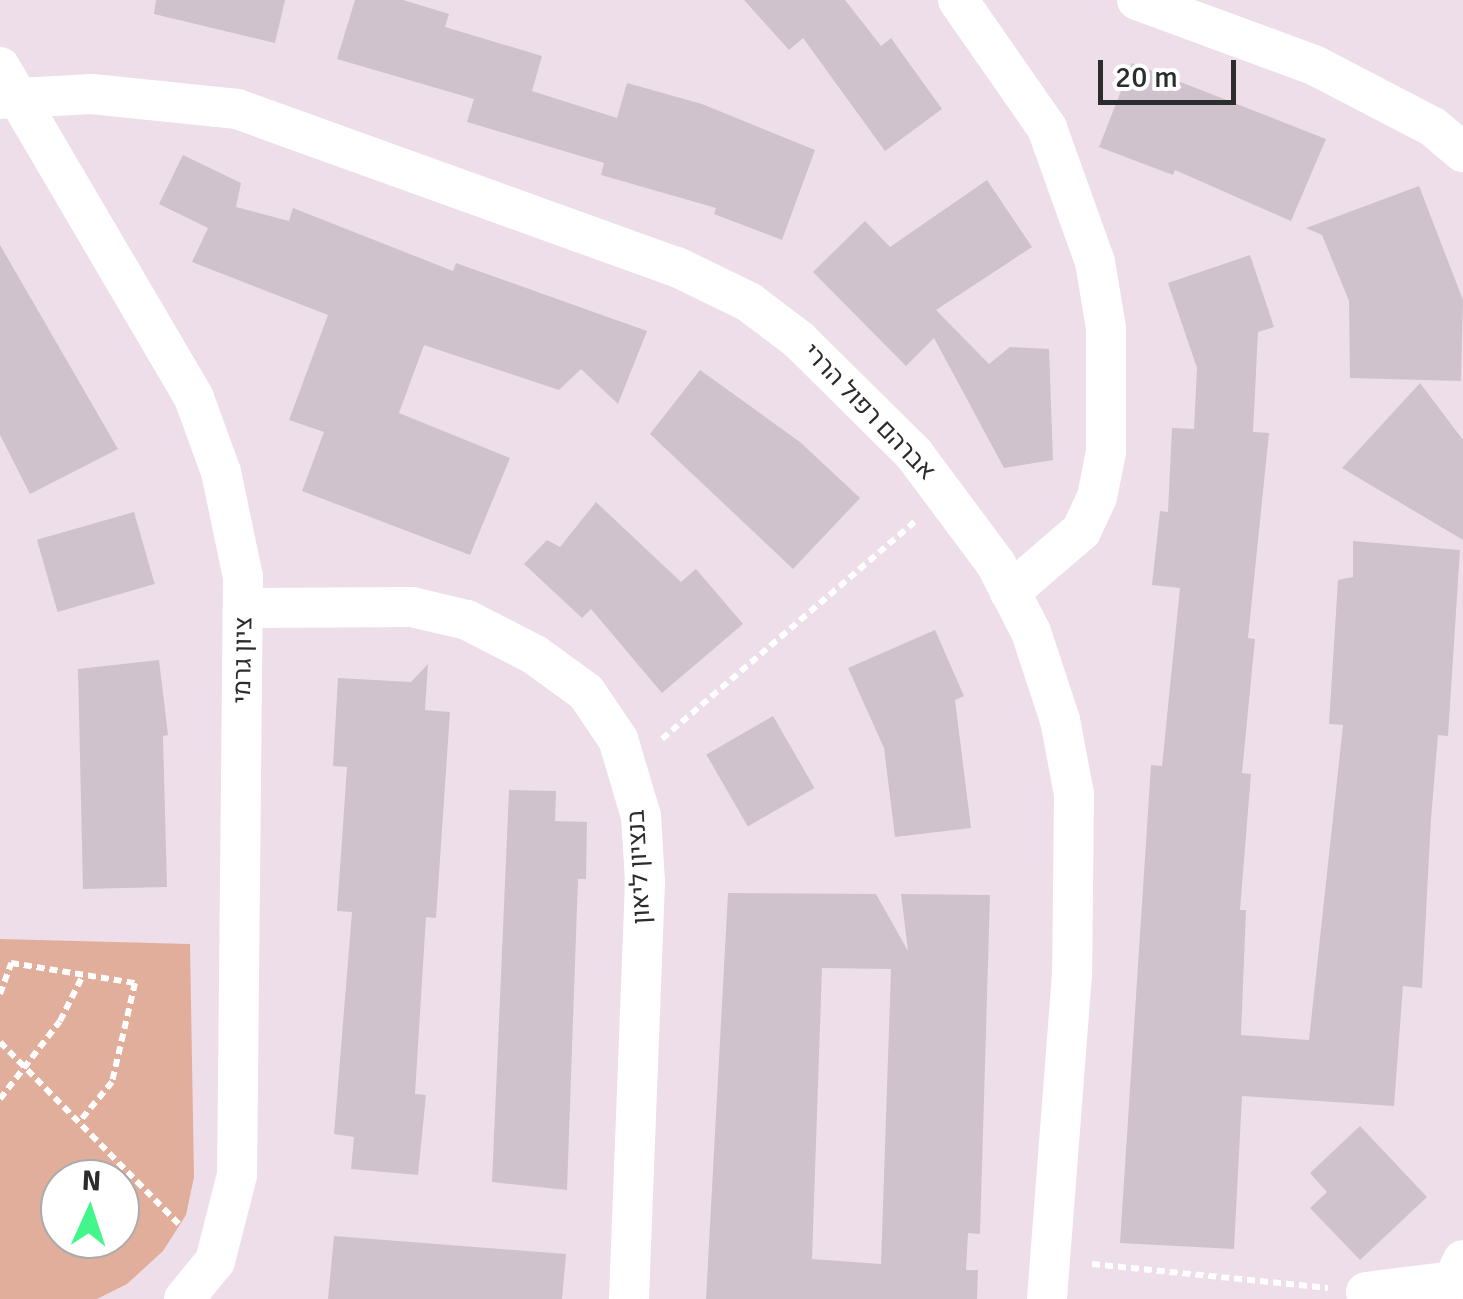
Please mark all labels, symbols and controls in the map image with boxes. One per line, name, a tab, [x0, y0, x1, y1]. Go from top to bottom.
scale bar	[1103, 40, 1240, 102]
text: 20 m	[1115, 59, 1178, 96]
street label: אברהם רפול הררי	[796, 338, 942, 486]
street label: ציון גרמי	[227, 616, 259, 704]
street label: בנציון ליאון	[621, 809, 657, 925]
north arrow	[40, 1159, 140, 1259]
text: N	[81, 1164, 102, 1199]

